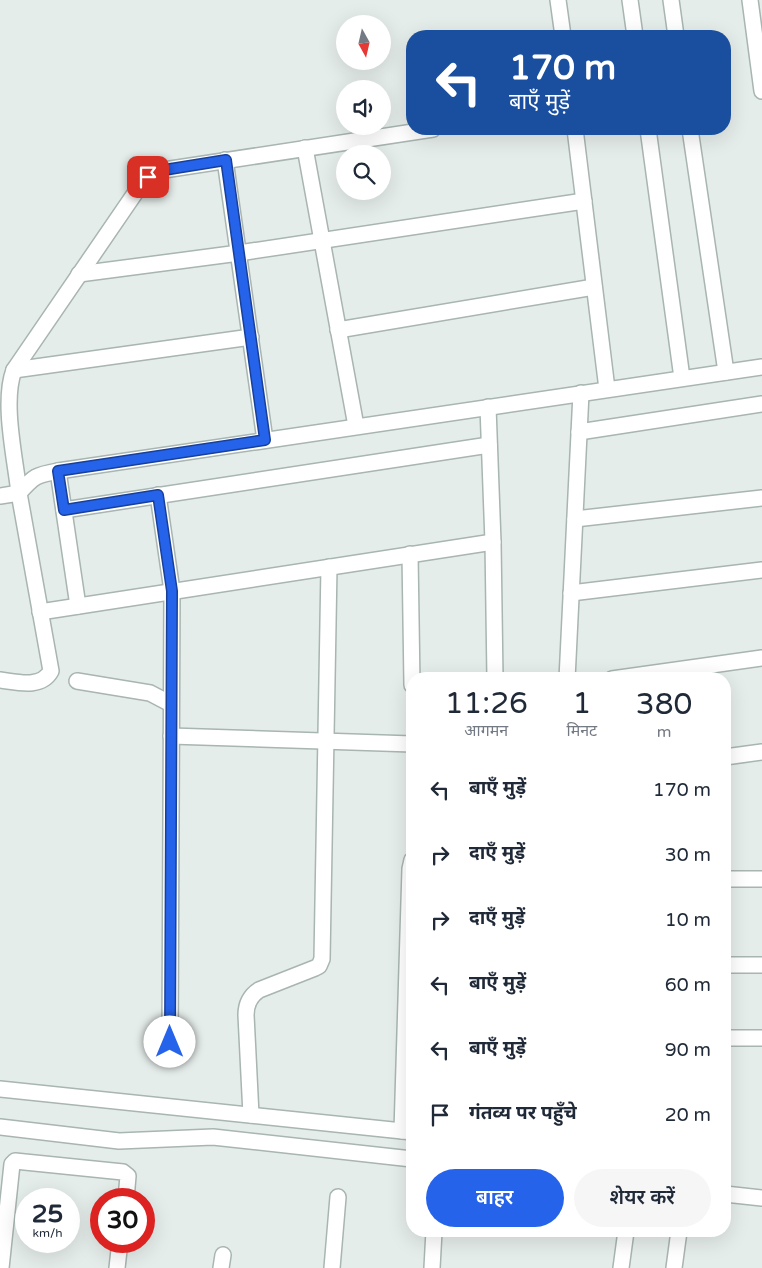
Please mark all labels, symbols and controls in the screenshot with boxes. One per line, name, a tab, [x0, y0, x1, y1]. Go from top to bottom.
north arrow	[336, 15, 391, 70]
map controls	[336, 15, 391, 200]
text: 170 m	[509, 47, 616, 89]
icon: left	[426, 50, 491, 115]
button: sound	[336, 80, 391, 135]
text: बाएँ मुड़ें	[509, 89, 570, 115]
button: search	[336, 145, 391, 200]
pin	[127, 156, 169, 198]
icon: arrive	[134, 163, 162, 191]
text: 11:26	[445, 685, 528, 722]
text: 1	[572, 685, 591, 722]
text: 380	[636, 686, 692, 723]
text: आगमन	[464, 721, 508, 741]
text: मिनट	[566, 721, 597, 741]
text: m	[657, 722, 671, 742]
icon: left	[426, 776, 454, 804]
text: बाएँ मुड़ें	[469, 777, 526, 799]
text: 170 m	[653, 779, 711, 801]
icon: right	[426, 841, 454, 869]
text: दाएँ मुड़ें	[469, 842, 525, 864]
text: 30 m	[665, 844, 711, 866]
icon: right	[426, 906, 454, 934]
text: दाएँ मुड़ें	[469, 907, 525, 929]
text: 10 m	[665, 909, 711, 931]
icon: left	[426, 971, 454, 999]
text: बाएँ मुड़ें	[469, 972, 526, 994]
text: 60 m	[665, 974, 711, 996]
position arrow	[143, 1015, 195, 1067]
icon: left	[426, 1036, 454, 1064]
text: बाएँ मुड़ें	[469, 1037, 526, 1059]
text: 90 m	[665, 1039, 711, 1061]
icon: arrive	[426, 1101, 454, 1129]
text: गंतव्य पर पहुँचे	[469, 1102, 577, 1124]
text: 20 m	[665, 1104, 711, 1126]
button: बाहर	[426, 1169, 564, 1227]
button: शेयर करें	[574, 1169, 711, 1227]
speed limit sign: 30	[90, 1188, 155, 1253]
text: 25	[32, 1199, 63, 1229]
text: km/h	[32, 1226, 63, 1240]

